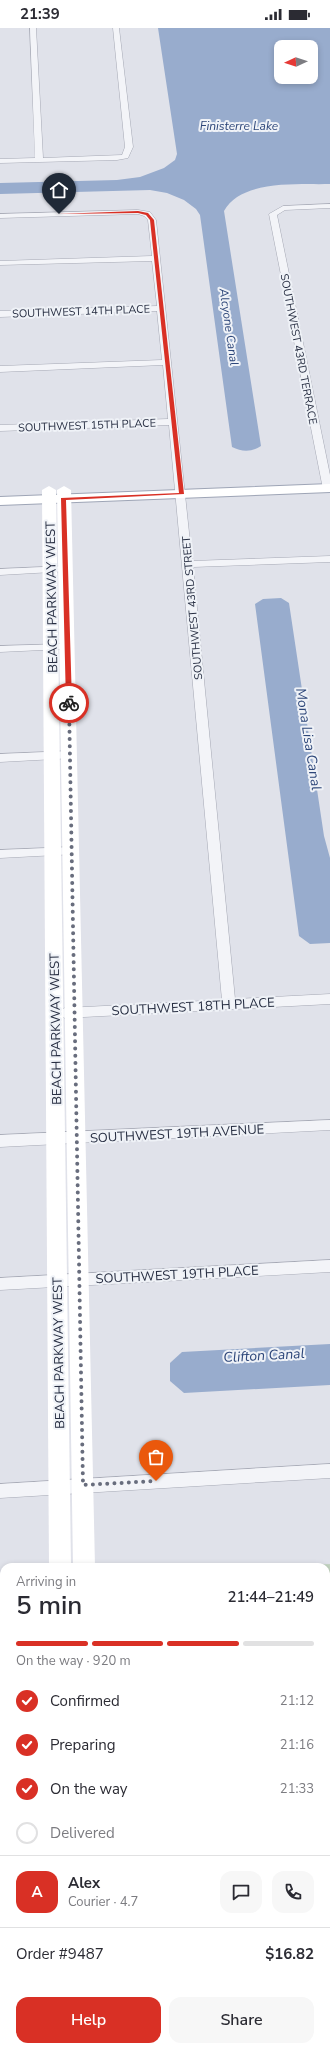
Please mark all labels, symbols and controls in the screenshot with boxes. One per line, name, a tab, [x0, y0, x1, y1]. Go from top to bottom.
text: 21:39	[20, 4, 60, 24]
north arrow	[274, 40, 318, 84]
map controls	[274, 40, 318, 84]
water label: Finisterre Lake	[200, 118, 279, 134]
pin	[42, 173, 76, 214]
icon: home	[48, 179, 70, 201]
street label: SOUTHWEST 43RD TERRACE	[276, 272, 321, 426]
water label: Alcyone Canal	[216, 286, 242, 367]
street label: SOUTHWEST 14TH PLACE	[12, 302, 150, 321]
street label: SOUTHWEST 15TH PLACE	[18, 416, 156, 435]
street label: BEACH PARKWAY WEST	[42, 521, 62, 673]
street label: SOUTHWEST 43RD STREET	[179, 535, 206, 680]
courier	[49, 683, 89, 723]
water label: Mona Lisa Canal	[291, 686, 326, 792]
icon: bike	[58, 692, 80, 714]
street label: BEACH PARKWAY WEST	[46, 953, 66, 1105]
street label: SOUTHWEST 18TH PLACE	[111, 994, 275, 1020]
street label: SOUTHWEST 19TH AVENUE	[89, 1120, 265, 1148]
street label: SOUTHWEST 19TH PLACE	[95, 1262, 259, 1288]
street label: BEACH PARKWAY WEST	[49, 1277, 69, 1429]
water label: Clifton Canal	[223, 1344, 305, 1367]
pin	[139, 1440, 173, 1481]
icon: bag	[145, 1446, 167, 1468]
text: Arriving in	[16, 1573, 76, 1591]
text: 21:44–21:49	[227, 1587, 314, 1607]
text: 5 min	[16, 1588, 82, 1623]
text: On the way · 920 m	[16, 1652, 131, 1670]
icon: check	[16, 1690, 38, 1712]
text: Confirmed	[50, 1691, 120, 1711]
text: 21:12	[280, 1692, 314, 1710]
icon: check	[16, 1734, 38, 1756]
text: Preparing	[50, 1735, 115, 1755]
text: 21:16	[280, 1736, 314, 1754]
icon: check	[16, 1778, 38, 1800]
text: On the way	[50, 1779, 128, 1799]
text: 21:33	[280, 1780, 314, 1798]
text: Delivered	[50, 1823, 115, 1843]
button: chat	[220, 1871, 262, 1913]
button: phone	[272, 1871, 314, 1913]
text: Alex	[68, 1873, 100, 1893]
text: A	[31, 1882, 43, 1902]
text: Courier · 4.7	[68, 1893, 138, 1911]
text: Order #9487	[16, 1944, 104, 1964]
text: $16.82	[265, 1944, 314, 1964]
button: Help	[16, 1997, 161, 2043]
button: Share	[169, 1997, 314, 2043]

